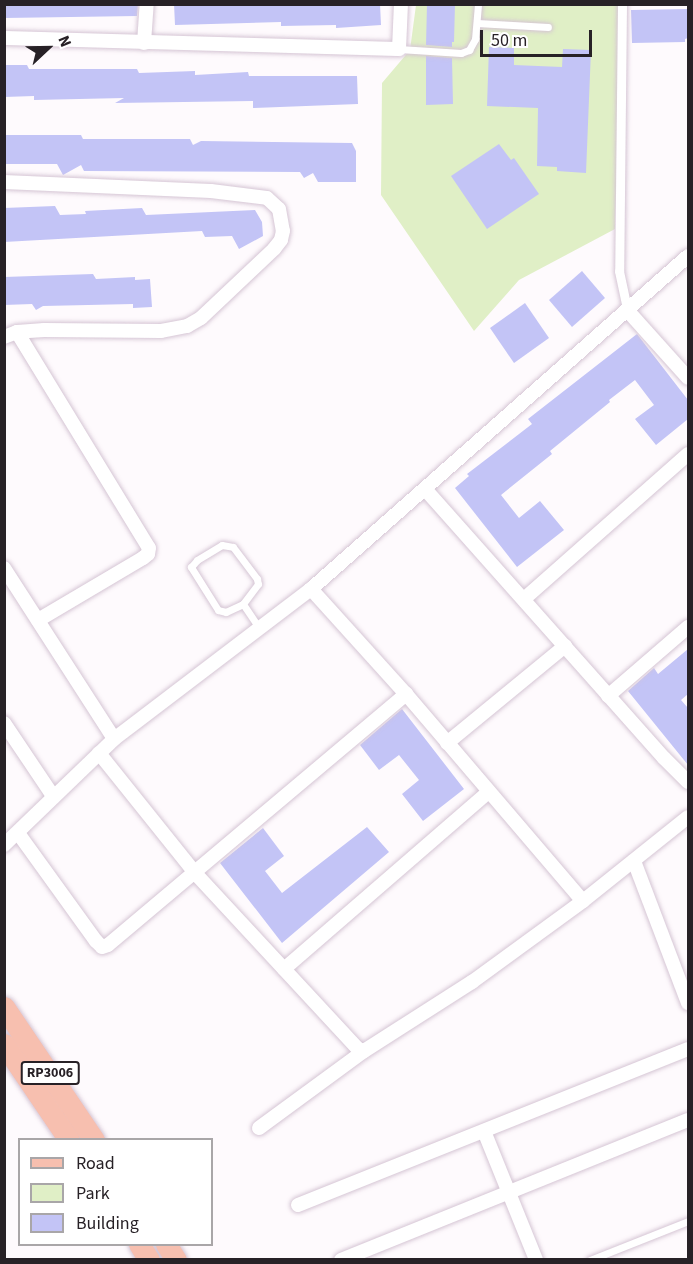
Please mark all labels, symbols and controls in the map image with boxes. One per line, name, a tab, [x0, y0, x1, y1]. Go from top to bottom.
north arrow	[18, 18, 78, 78]
scale bar	[483, 18, 596, 56]
text: 50 m	[491, 28, 527, 53]
text: N	[52, 32, 77, 50]
road number: RP3006	[20, 1062, 80, 1084]
legend	[18, 1138, 213, 1246]
text: Road	[76, 1151, 115, 1176]
text: Park	[76, 1181, 110, 1206]
text: Building	[76, 1211, 139, 1236]

